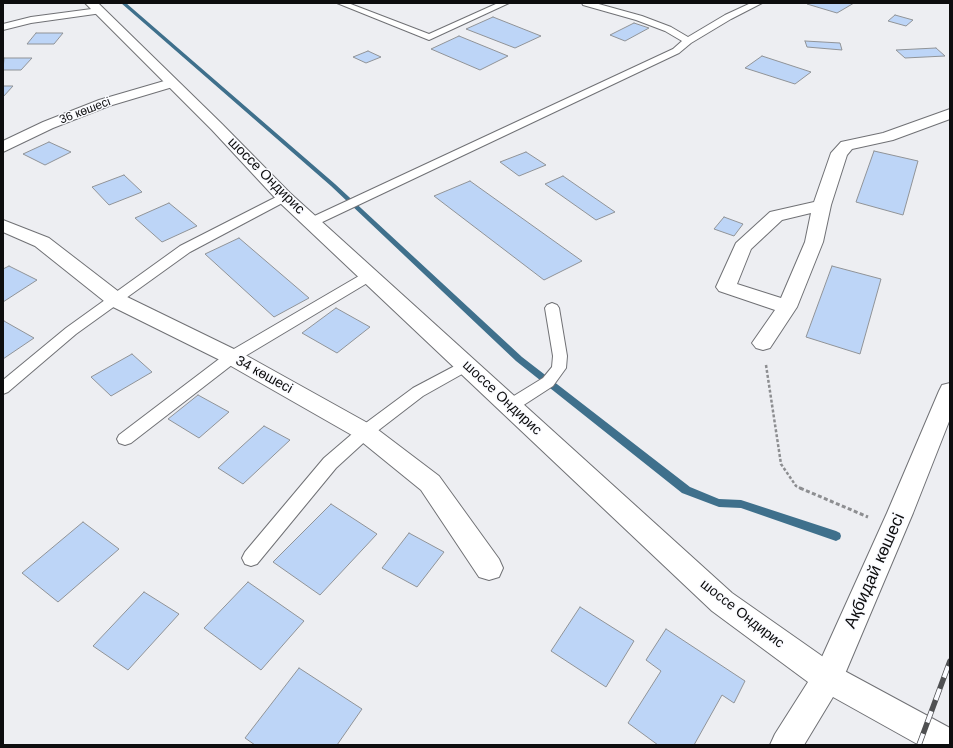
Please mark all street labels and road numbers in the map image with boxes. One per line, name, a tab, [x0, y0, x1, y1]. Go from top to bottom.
street label: 36 көшесі	[57, 95, 113, 127]
street label: шоссе Ондирис	[224, 134, 308, 218]
street label: 34 көшесі	[233, 353, 295, 397]
street label: шоссе Ондирис	[459, 357, 545, 439]
street label: Ақбидай көшесі	[840, 510, 910, 632]
street label: шоссе Ондирис	[697, 576, 787, 652]

